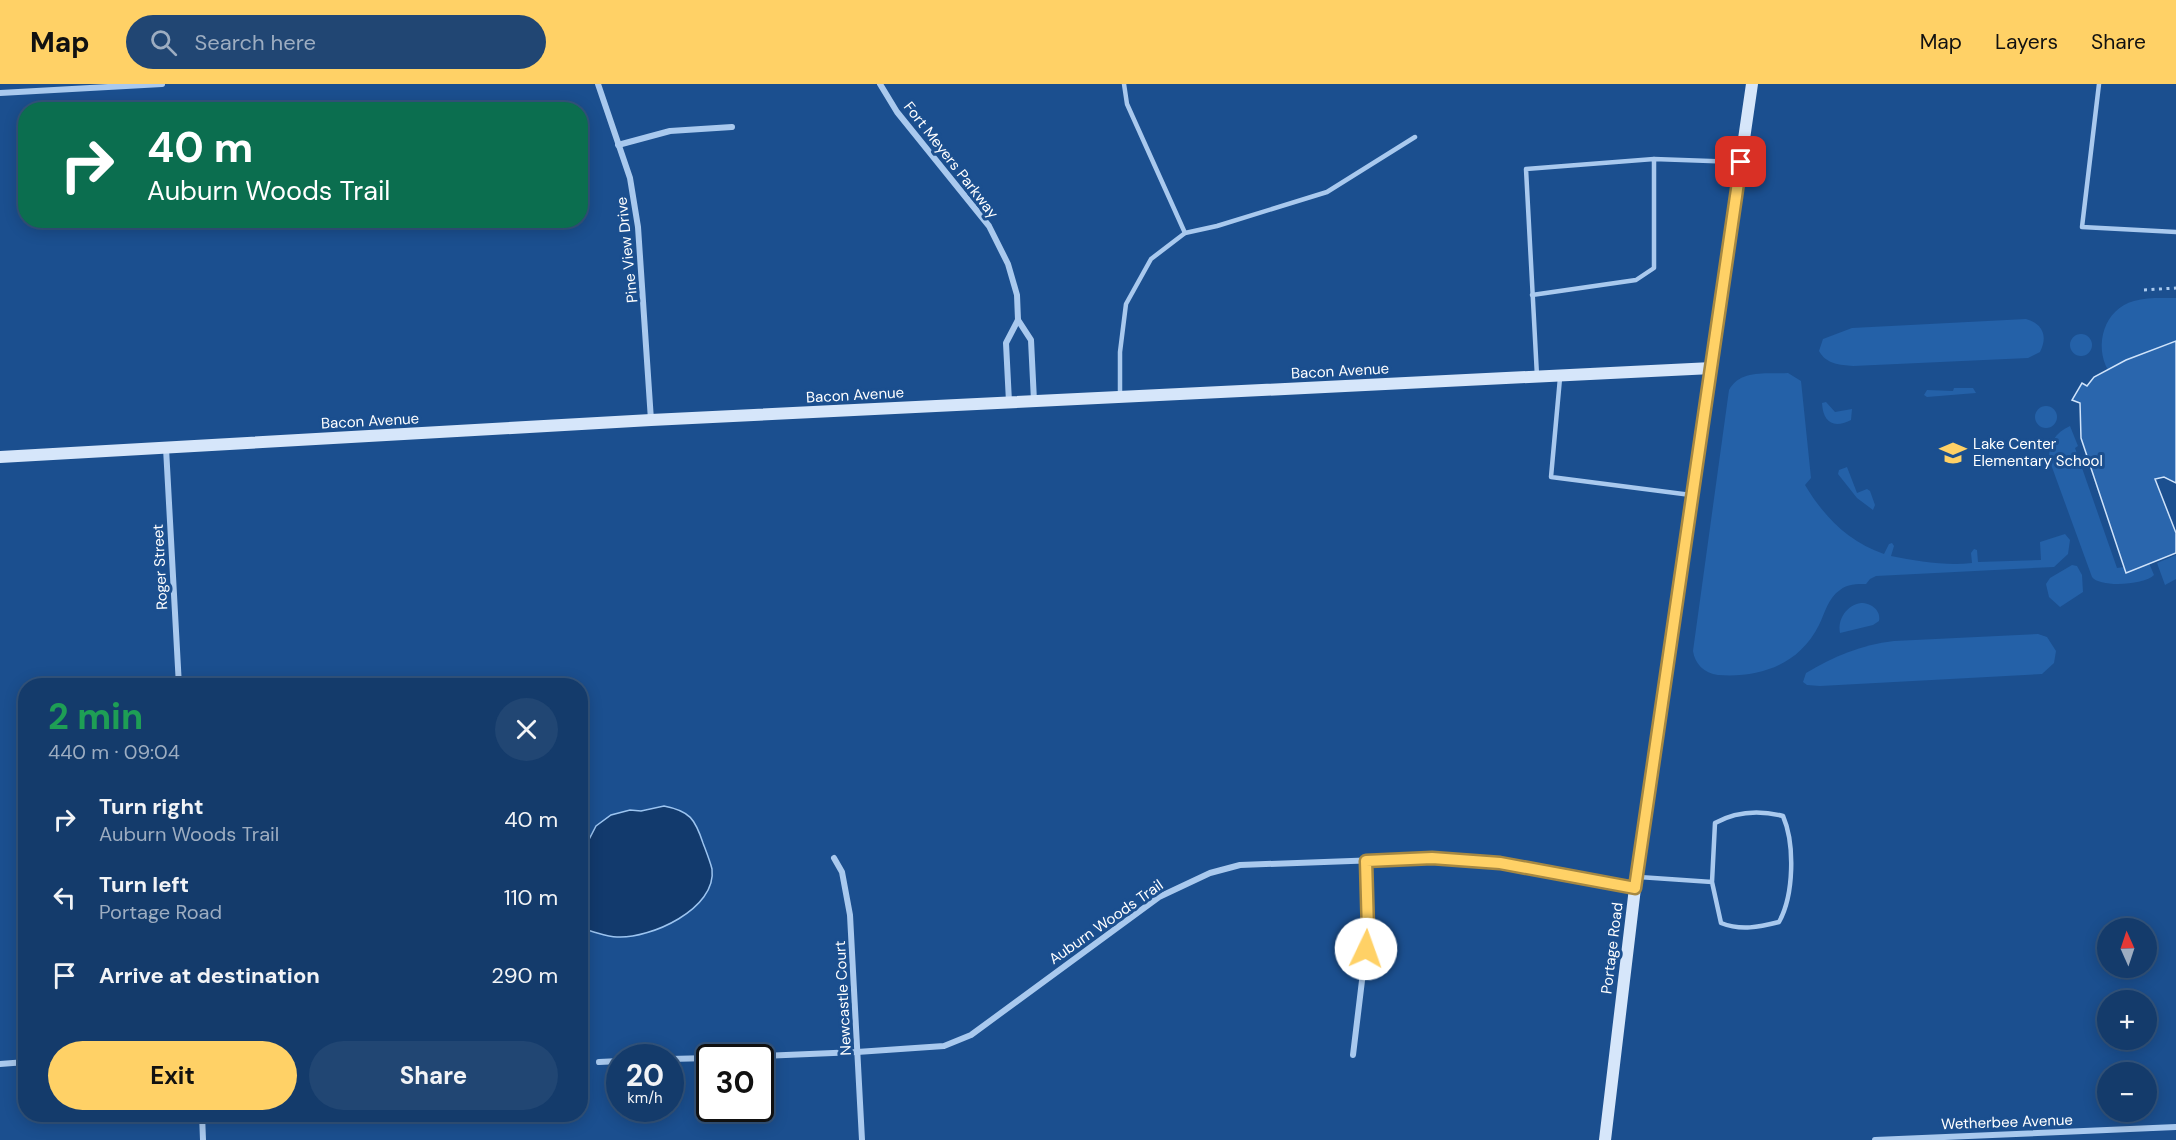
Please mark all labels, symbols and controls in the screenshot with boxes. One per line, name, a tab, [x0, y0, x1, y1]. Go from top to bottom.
search box	[126, 15, 546, 69]
text: Map	[30, 24, 90, 61]
icon: search	[147, 26, 180, 59]
text: Search here	[195, 28, 316, 57]
text: Map	[1920, 28, 1962, 56]
text: Layers	[1995, 28, 2058, 56]
text: Share	[2091, 28, 2146, 56]
street label: Fort Meyers Parkway	[899, 97, 1003, 223]
text: 40 m	[147, 120, 253, 175]
icon: right	[48, 126, 126, 204]
pin	[1715, 136, 1766, 187]
icon: arrive	[1724, 145, 1757, 178]
text: Auburn Woods Trail	[147, 173, 390, 208]
street label: Pine View Drive	[612, 196, 642, 304]
street label: Bacon Avenue	[1290, 358, 1390, 384]
street label: Bacon Avenue	[805, 382, 905, 408]
street label: Bacon Avenue	[320, 408, 420, 434]
place label: Lake Center Elementary School	[1973, 434, 2103, 471]
school or university icon: Lake Center Elementary School	[1938, 438, 1968, 468]
street label: Roger Street	[148, 524, 172, 610]
text: 2 min	[48, 693, 143, 740]
button: close	[495, 698, 558, 761]
text: 440 m · 09:04	[48, 739, 180, 765]
text: Turn right	[99, 792, 204, 821]
icon: right	[48, 803, 81, 836]
text: 40 m	[504, 805, 558, 834]
text: Auburn Woods Trail	[99, 821, 279, 847]
text: Turn left	[99, 870, 189, 899]
street label: Auburn Woods Trail	[1045, 875, 1167, 969]
icon: left	[48, 881, 81, 914]
text: 110 m	[504, 883, 558, 912]
text: Portage Road	[99, 899, 222, 925]
street label: Portage Road	[1596, 901, 1628, 995]
position arrow	[1334, 917, 1398, 981]
north arrow	[2097, 918, 2157, 978]
map controls	[2097, 918, 2157, 1122]
street label: Newcastle Court	[830, 940, 856, 1056]
icon: arrive	[48, 959, 81, 992]
text: Arrive at destination	[99, 961, 320, 990]
text: 290 m	[491, 961, 558, 990]
button: +	[2097, 990, 2157, 1050]
button: Exit	[48, 1041, 297, 1110]
button: Share	[309, 1041, 558, 1110]
speed limit sign: 30	[696, 1044, 774, 1122]
text: 20	[626, 1056, 664, 1095]
button: −	[2097, 1062, 2157, 1122]
text: km/h	[627, 1088, 663, 1108]
street label: Wetherbee Avenue	[1941, 1110, 2073, 1134]

